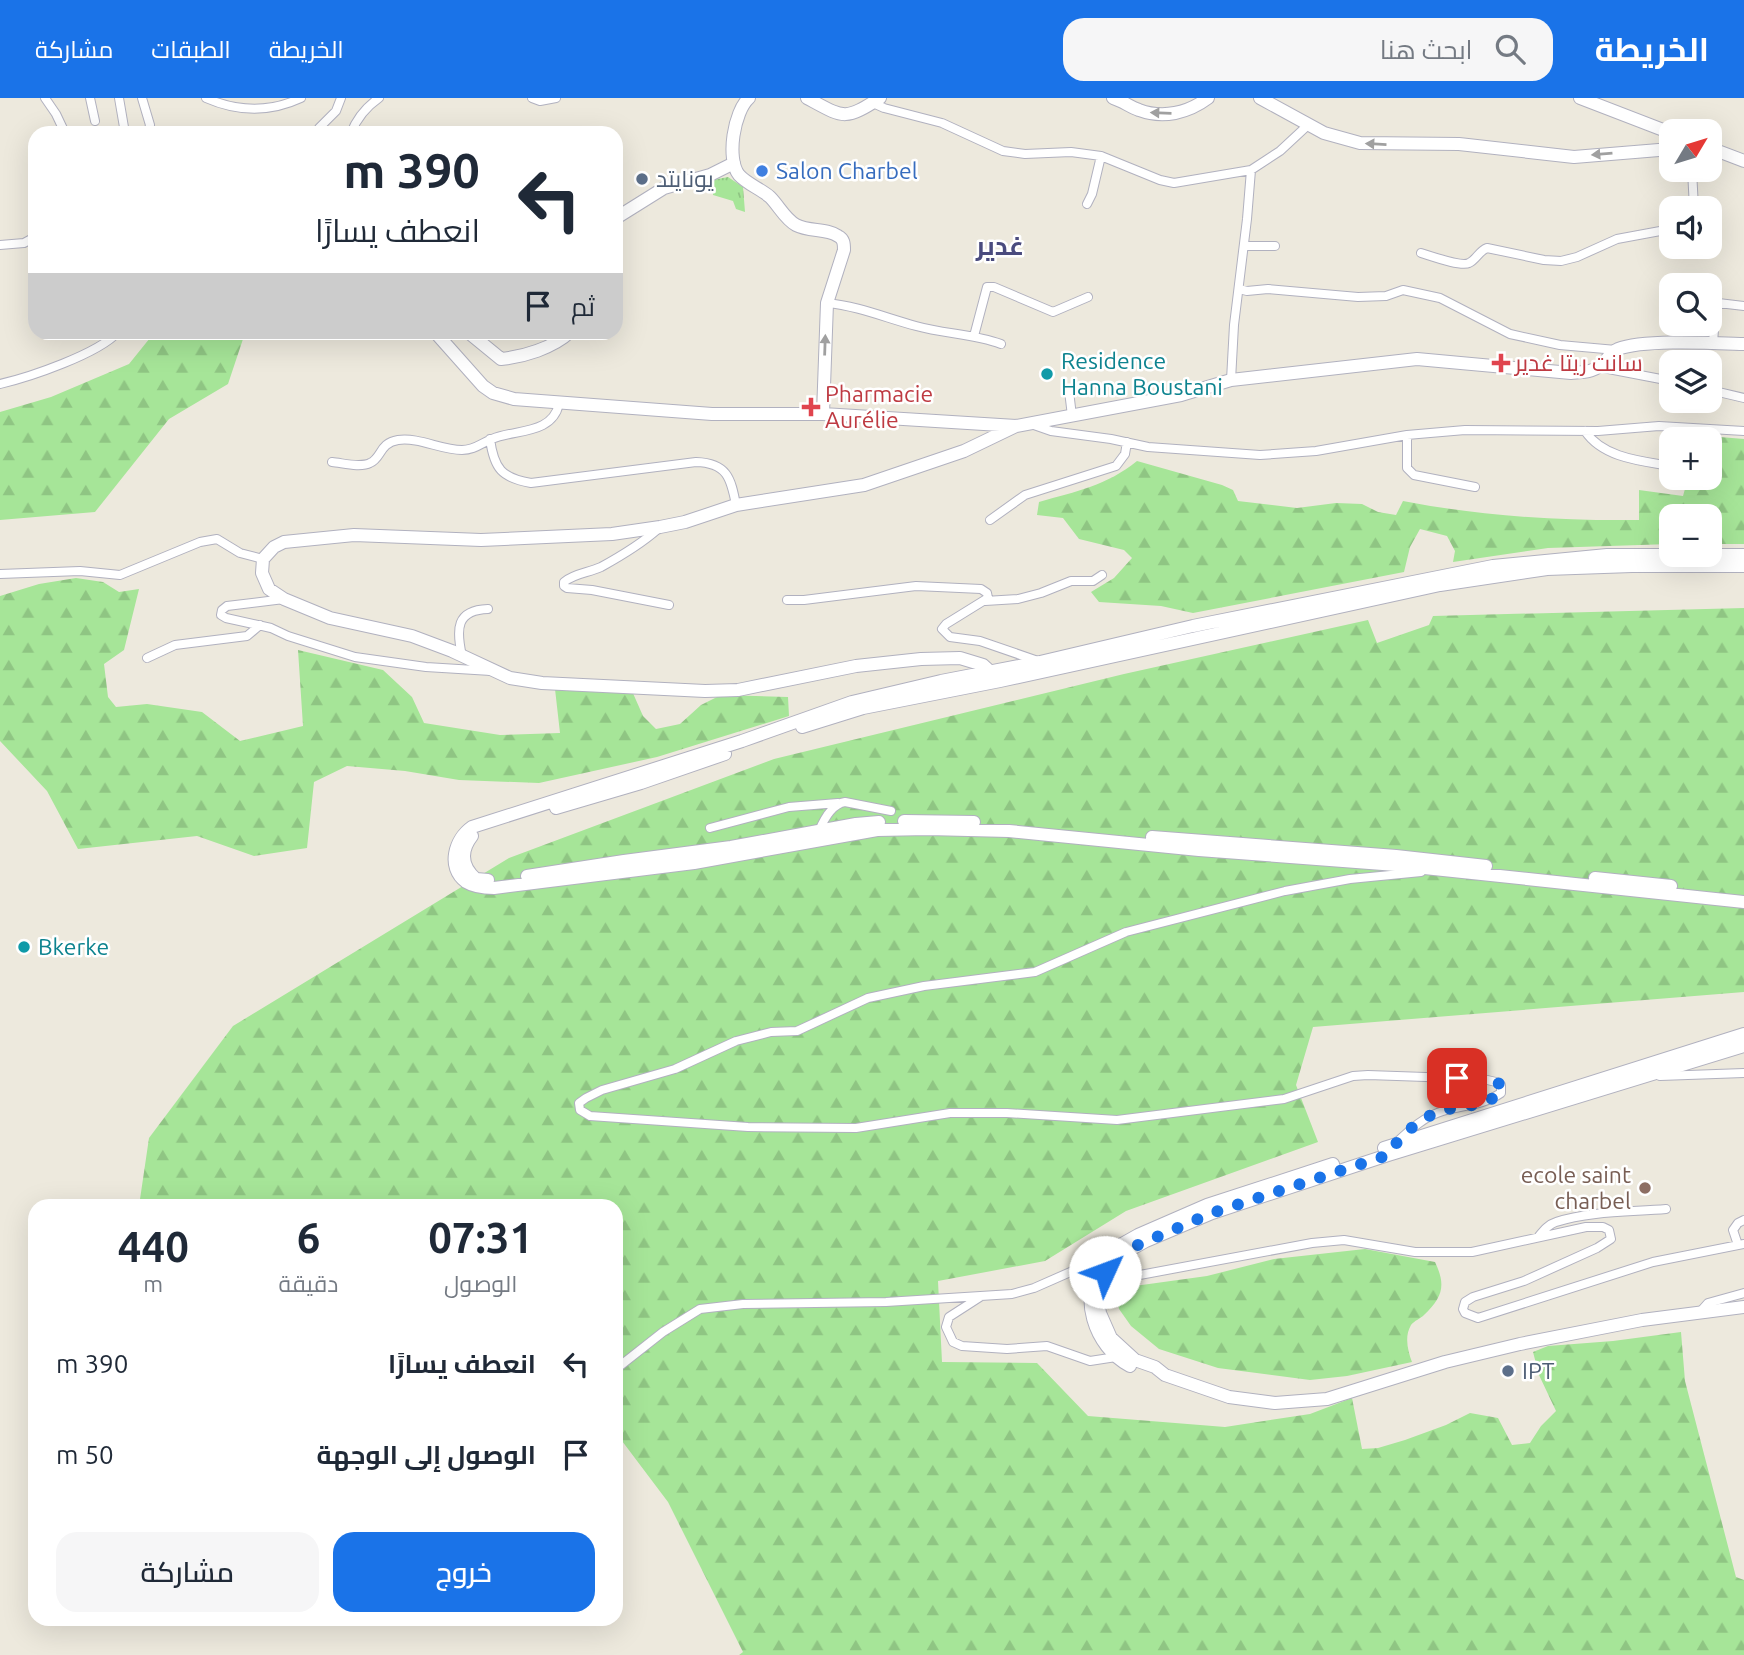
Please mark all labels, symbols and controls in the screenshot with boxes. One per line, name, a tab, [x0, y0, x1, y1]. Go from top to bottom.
search box	[1063, 18, 1553, 81]
icon: search	[1491, 30, 1529, 68]
text: الخريطة	[1595, 30, 1709, 67]
text: ابحث هنا	[1380, 35, 1473, 64]
text: مشاركة	[35, 36, 113, 63]
text: الطبقات	[151, 36, 231, 63]
text: الخريطة	[269, 36, 344, 63]
one-way arrow	[1150, 107, 1172, 119]
north arrow	[1659, 119, 1722, 182]
map controls	[1659, 119, 1722, 567]
one-way arrow	[1365, 138, 1387, 149]
text: 390 m	[343, 142, 480, 197]
one-way arrow	[1591, 149, 1613, 160]
icon: left	[504, 154, 595, 245]
place label: Salon Charbel	[776, 158, 918, 183]
marker: Salon Charbel	[754, 163, 770, 179]
place label: يونايتد	[656, 166, 714, 192]
marker: يونايتد	[634, 171, 650, 187]
button: sound	[1659, 196, 1722, 259]
text: انعطف يسارًا	[315, 212, 480, 248]
district label: غدير	[975, 231, 1024, 261]
button: search	[1659, 273, 1722, 336]
icon: arrive	[519, 287, 557, 325]
text: ثم	[571, 292, 595, 321]
one-way arrow	[819, 334, 831, 356]
place label: Residence Hanna Boustani	[1061, 348, 1223, 399]
place label: سانت ريتا غدير	[1513, 350, 1643, 376]
button: layers	[1659, 350, 1722, 413]
marker: سانت ريتا غدير	[1493, 355, 1509, 371]
marker: Residence Hanna Boustani	[1039, 366, 1055, 382]
place label: Pharmacie Aurélie	[825, 381, 933, 432]
marker: Pharmacie Aurélie	[803, 399, 819, 415]
button: +	[1659, 427, 1722, 490]
button: −	[1659, 504, 1722, 567]
place label: Bkerke	[38, 934, 109, 959]
marker: Bkerke	[16, 939, 32, 955]
pin	[1427, 1048, 1487, 1108]
icon: arrive	[1438, 1059, 1476, 1097]
place label: ecole saint charbel	[1521, 1162, 1631, 1213]
marker: ecole saint charbel	[1637, 1180, 1653, 1196]
text: 6	[297, 1214, 320, 1261]
text: 07:31	[428, 1214, 533, 1261]
text: 440	[118, 1223, 189, 1270]
position arrow	[1068, 1235, 1142, 1309]
text: m	[143, 1271, 163, 1296]
text: دقيقة	[279, 1271, 338, 1296]
text: الوصول	[444, 1271, 517, 1296]
icon: left	[557, 1345, 595, 1383]
text: 390 m	[56, 1349, 128, 1378]
text: انعطف يسارًا	[388, 1349, 536, 1378]
place label: IPT	[1522, 1358, 1555, 1383]
marker: IPT	[1500, 1363, 1516, 1379]
icon: arrive	[557, 1436, 595, 1474]
text: 50 m	[56, 1440, 114, 1469]
text: الوصول إلى الوجهة	[317, 1440, 536, 1469]
button: مشاركة	[56, 1532, 319, 1612]
button: خروج	[333, 1532, 595, 1612]

